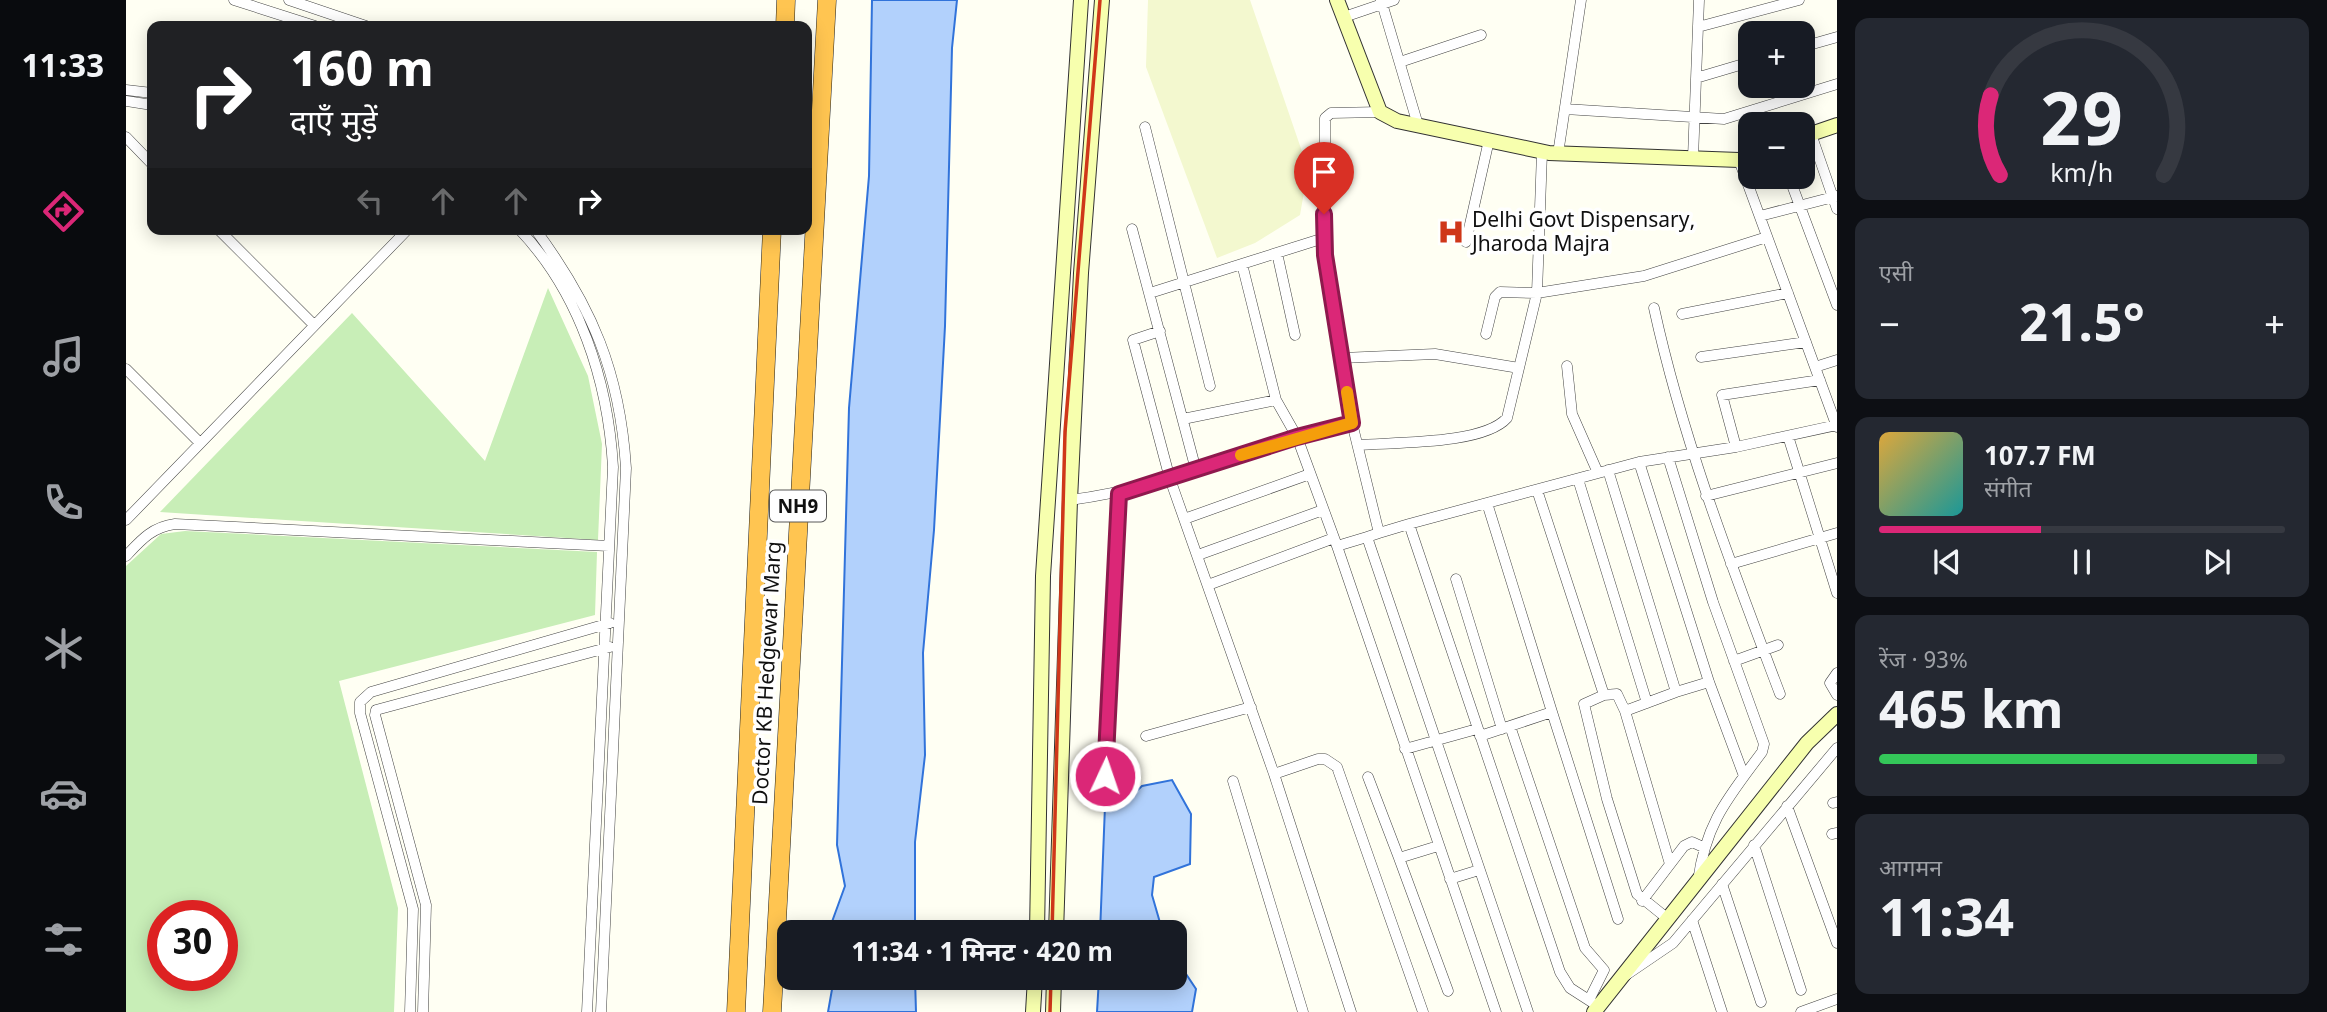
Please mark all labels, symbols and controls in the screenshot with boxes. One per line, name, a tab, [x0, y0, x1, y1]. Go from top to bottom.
map controls	[1738, 21, 1815, 189]
button: +	[1738, 21, 1815, 98]
text: 160 m	[290, 42, 434, 106]
text: 11:33	[21, 48, 105, 90]
icon: right	[175, 49, 266, 140]
text: 29	[2041, 80, 2123, 175]
text: दाएँ मुड़ें	[290, 104, 378, 146]
button: −	[1738, 112, 1815, 189]
pin	[1294, 142, 1354, 214]
icon: arrive	[1305, 153, 1343, 191]
text: km/h	[2051, 160, 2113, 192]
icon: left	[351, 182, 389, 220]
icon: ahead	[424, 182, 462, 220]
icon: ahead	[497, 182, 535, 220]
icon: right	[570, 182, 608, 220]
icon: directions	[39, 187, 88, 236]
place label: Delhi Govt Dispensary, Jharoda Majra	[1470, 208, 1695, 260]
hospital icon: Delhi Govt Dispensary, Jharoda Majra	[1436, 217, 1466, 247]
text: एसी	[1879, 260, 1913, 290]
text: 21.5°	[2019, 294, 2145, 362]
text: −	[1879, 303, 1900, 353]
text: +	[2264, 303, 2285, 353]
icon: music	[39, 332, 88, 381]
text: 107.7 FM	[1984, 442, 2096, 476]
text: संगीत	[1984, 476, 2032, 506]
icon: phone	[39, 478, 88, 527]
road number: NH9	[770, 491, 826, 522]
street label: Doctor KB Hedgewar Marg	[748, 541, 790, 806]
icon: previous	[1928, 543, 1966, 581]
icon: pause	[2063, 543, 2101, 581]
icon: next	[2198, 543, 2236, 581]
icon: climate	[39, 624, 88, 673]
text: रेंज · 93%	[1879, 647, 1968, 677]
text: 465 km	[1879, 681, 2063, 749]
position arrow	[1068, 739, 1142, 813]
icon: car	[39, 769, 88, 818]
text: आगमन	[1879, 855, 1942, 885]
text: 11:34	[1879, 889, 2014, 957]
speed limit sign: 30	[147, 900, 238, 991]
icon: filters	[39, 915, 88, 964]
text: 11:34 · 1 मिनट · 420 m	[851, 938, 1113, 972]

